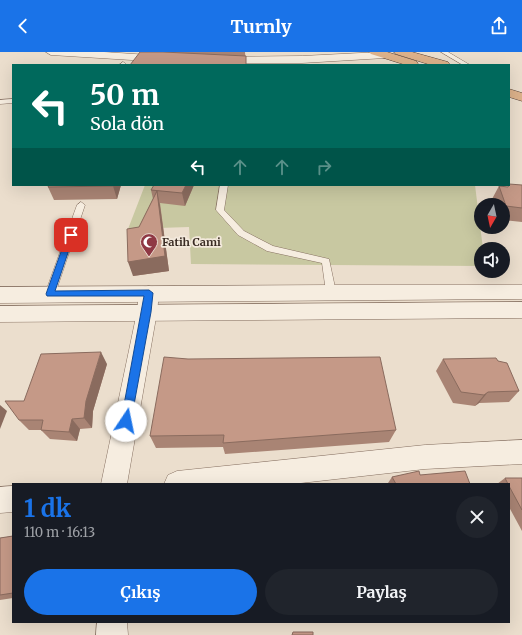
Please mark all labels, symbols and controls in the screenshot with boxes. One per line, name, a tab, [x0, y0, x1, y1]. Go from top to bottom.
icon: back	[12, 15, 34, 37]
text: Turnly	[230, 15, 292, 38]
icon: share	[488, 15, 510, 37]
text: 50 m	[90, 77, 159, 113]
icon: left	[24, 80, 76, 132]
text: Sola dön	[90, 112, 164, 135]
icon: left	[187, 156, 209, 178]
icon: ahead	[229, 156, 251, 178]
icon: ahead	[271, 156, 293, 178]
icon: right	[313, 156, 335, 178]
north arrow	[474, 198, 510, 234]
map controls	[474, 198, 510, 278]
pin	[54, 218, 88, 252]
icon: arrive	[60, 224, 82, 246]
mosque icon: Fatih Cami	[139, 232, 159, 257]
place label: Fatih Cami	[162, 235, 221, 249]
button: sound	[474, 242, 510, 278]
position arrow	[105, 400, 147, 442]
text: 1 dk	[24, 493, 71, 524]
button: close	[456, 496, 498, 538]
text: 110 m · 16:13	[24, 524, 95, 541]
button: Çıkış	[24, 569, 257, 615]
button: Paylaş	[265, 569, 498, 615]

